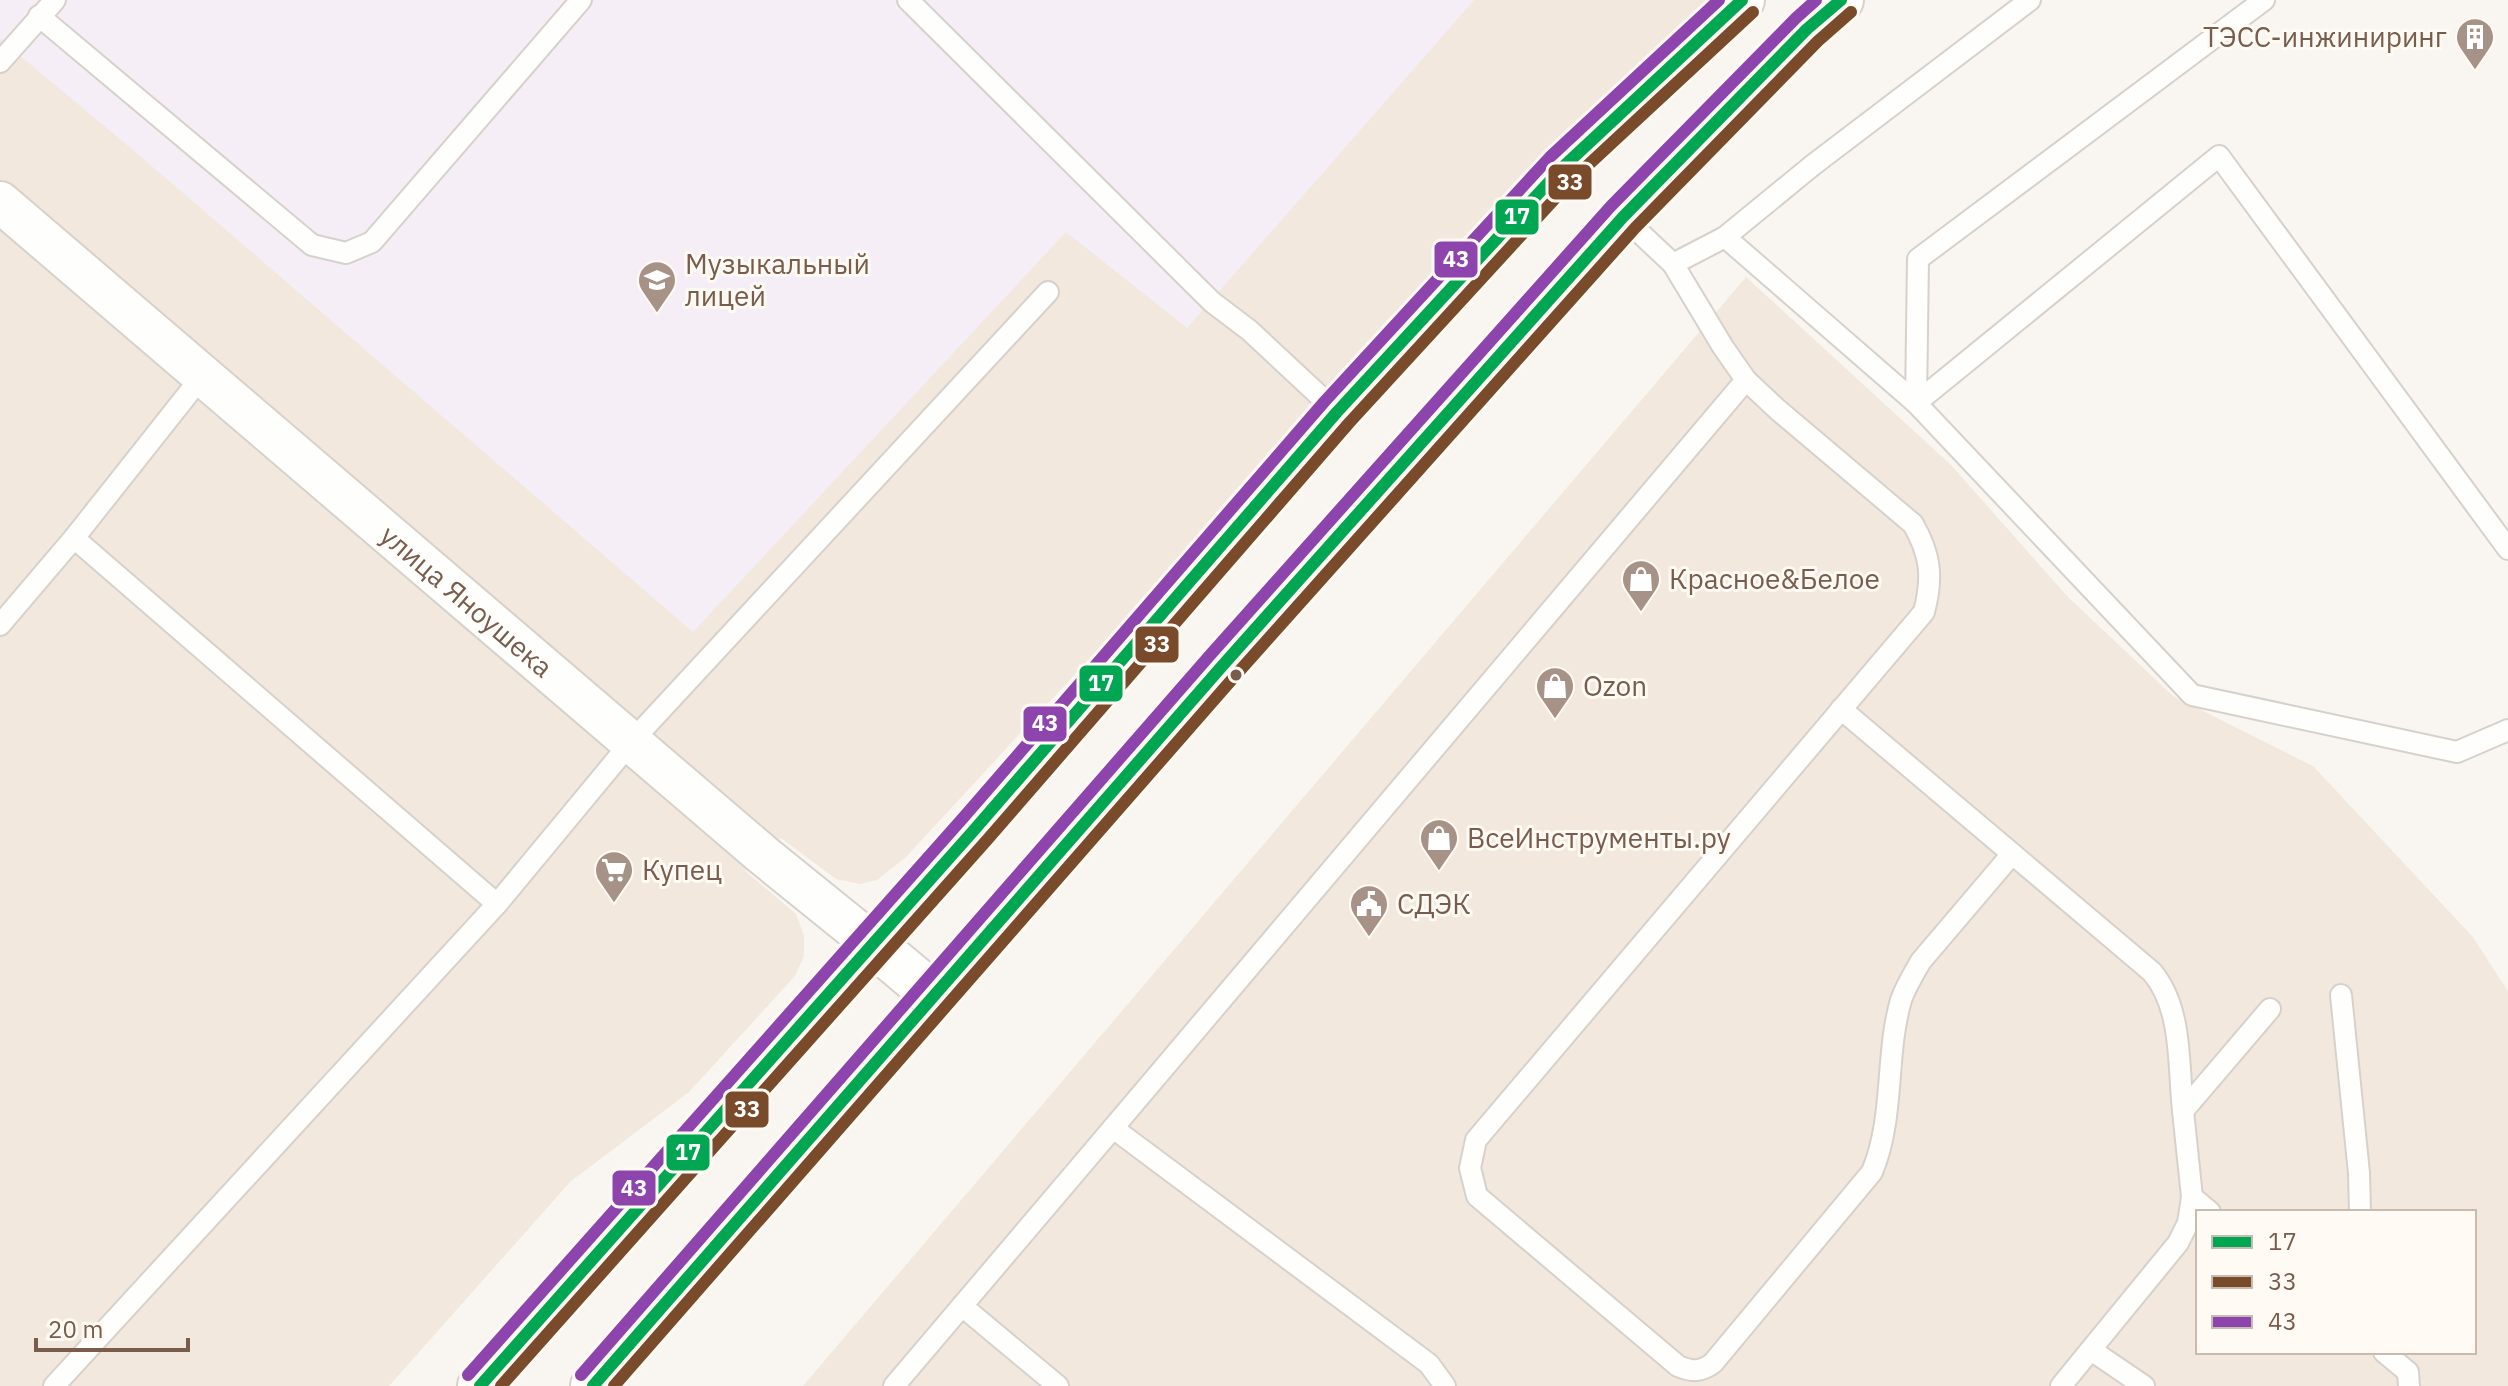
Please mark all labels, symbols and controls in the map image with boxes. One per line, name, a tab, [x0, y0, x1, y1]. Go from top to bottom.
building icon: ТЭСС-инжиниринг	[2454, 16, 2496, 71]
place label: ТЭСС-инжиниринг	[2203, 18, 2447, 55]
line badge: 33	[1547, 163, 1593, 201]
text: 33	[1557, 167, 1583, 196]
line badge: 17	[1494, 198, 1540, 236]
text: 17	[1504, 201, 1530, 230]
line badge: 43	[1433, 240, 1479, 279]
text: 43	[1443, 244, 1469, 273]
place label: Музыкальный лицей	[685, 245, 870, 314]
school or university icon: Музыкальный лицей	[636, 259, 678, 314]
street label: улица Яноушека	[373, 517, 561, 685]
shop icon: Красное&Белое	[1620, 558, 1662, 613]
place label: Красное&Белое	[1669, 560, 1880, 597]
line badge: 33	[1134, 625, 1180, 664]
text: 33	[1144, 629, 1170, 658]
line badge: 17	[1078, 664, 1124, 703]
shop icon: Ozon	[1534, 665, 1576, 720]
unlabelled marker	[1228, 667, 1244, 683]
place label: Ozon	[1583, 667, 1647, 704]
text: 17	[1088, 668, 1114, 697]
line badge: 43	[1022, 705, 1068, 743]
text: 43	[1032, 708, 1058, 737]
shop icon: ВсеИнструменты.ру	[1418, 817, 1460, 872]
place label: ВсеИнструменты.ру	[1467, 819, 1731, 856]
supermarket icon: Купец	[593, 849, 635, 904]
place label: Купец	[642, 851, 722, 888]
public building icon: СДЭК	[1348, 883, 1390, 938]
place label: СДЭК	[1397, 885, 1471, 922]
line badge: 33	[724, 1090, 770, 1129]
text: 33	[734, 1094, 760, 1123]
line badge: 17	[665, 1133, 711, 1172]
text: 17	[675, 1137, 701, 1166]
line badge: 43	[611, 1169, 657, 1207]
text: 43	[621, 1173, 647, 1202]
legend	[2196, 1210, 2476, 1354]
text: 17	[2268, 1225, 2297, 1257]
text: 33	[2268, 1265, 2297, 1297]
scale bar	[36, 1302, 188, 1352]
text: 43	[2268, 1305, 2297, 1337]
text: 20 m	[48, 1313, 103, 1345]

